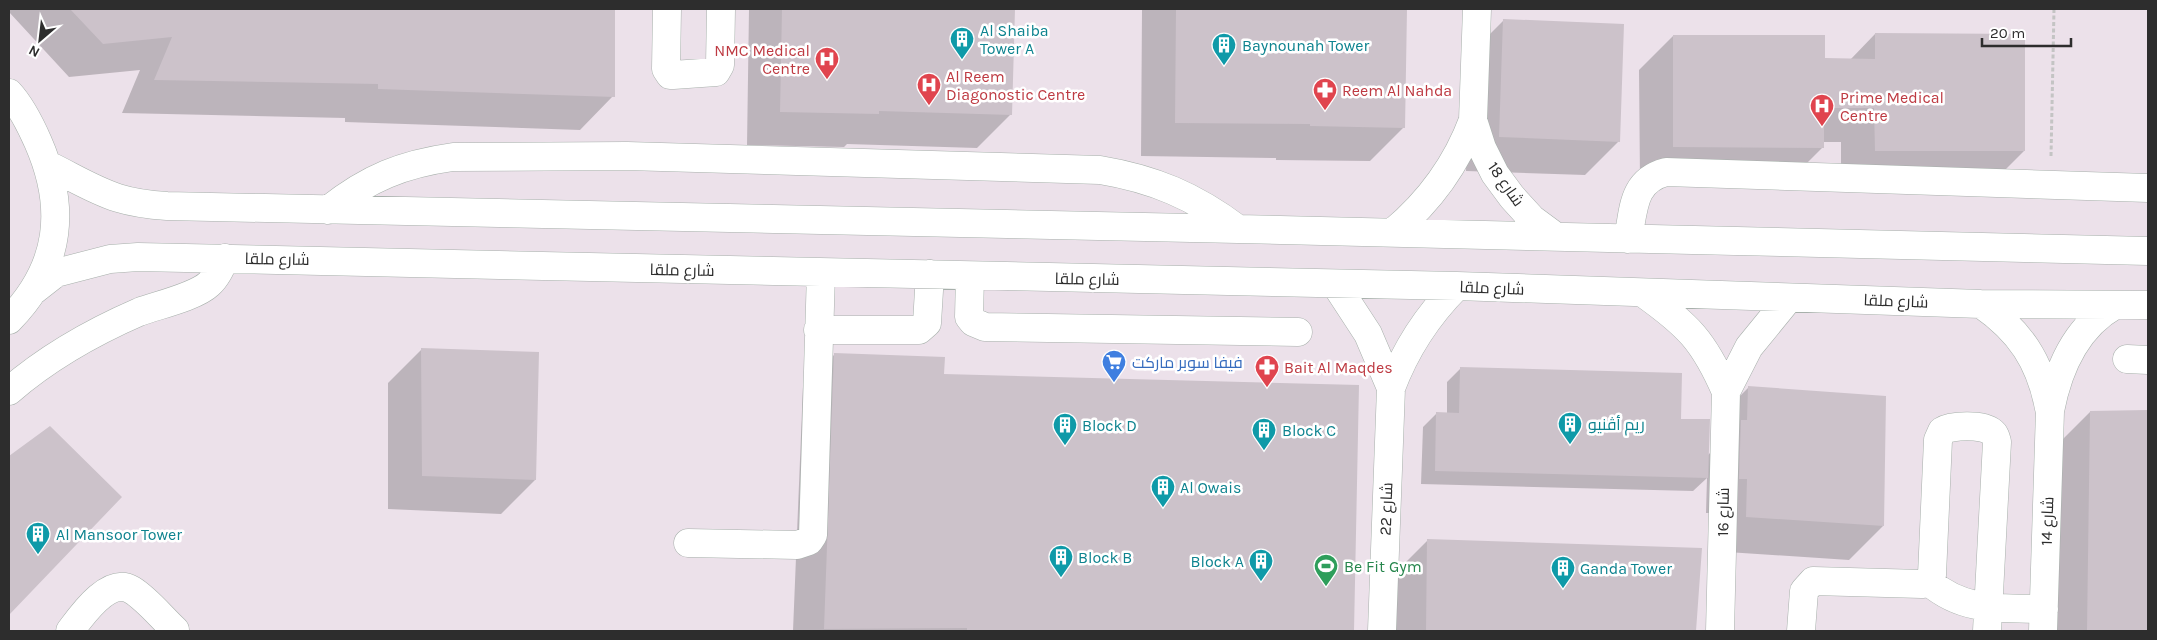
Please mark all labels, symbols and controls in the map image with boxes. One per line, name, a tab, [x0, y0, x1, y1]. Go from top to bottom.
north arrow	[15, 15, 65, 65]
scale bar	[1982, 15, 2071, 47]
place label: Al Shaiba Tower A	[980, 21, 1049, 58]
text: 20 m	[1990, 24, 2025, 42]
building icon: Al Shaiba Tower A	[949, 26, 975, 60]
building icon: Baynounah Tower	[1211, 32, 1237, 66]
place label: Baynounah Tower	[1242, 36, 1370, 55]
text: N	[26, 41, 43, 61]
place label: NMC Medical Centre	[714, 41, 810, 78]
hospital icon: NMC Medical Centre	[814, 46, 840, 80]
place label: Al Reem Diagonostic Centre	[946, 67, 1085, 104]
hospital icon: Al Reem Diagonostic Centre	[916, 72, 942, 106]
pharmacy icon: Reem Al Nahda	[1312, 77, 1338, 111]
place label: Reem Al Nahda	[1342, 81, 1452, 100]
place label: Prime Medical Centre	[1840, 88, 1944, 125]
hospital icon: Prime Medical Centre	[1809, 93, 1835, 127]
street label: شارع 18	[1482, 158, 1528, 211]
street label: شارع ملقا	[244, 249, 310, 271]
street label: شارع ملقا	[649, 260, 715, 282]
street label: شارع ملقا	[1054, 269, 1120, 291]
street label: شارع ملقا	[1459, 277, 1525, 301]
street label: شارع ملقا	[1863, 290, 1929, 314]
supermarket icon: فيفا سوبر ماركت	[1101, 349, 1127, 383]
place label: فيفا سوبر ماركت	[1132, 353, 1243, 372]
pharmacy icon: Bait Al Maqdes	[1254, 354, 1280, 388]
place label: Bait Al Maqdes	[1284, 358, 1393, 377]
building icon: ريم أڤنيو	[1557, 411, 1583, 445]
building icon: Block D	[1052, 412, 1078, 446]
place label: ريم أڤنيو	[1588, 415, 1645, 436]
place label: Block D	[1082, 416, 1137, 435]
building icon: Block C	[1251, 417, 1277, 451]
place label: Block C	[1282, 421, 1336, 440]
building icon: Al Owais	[1150, 474, 1176, 508]
place label: Al Owais	[1180, 478, 1241, 497]
street label: شارع 22	[1376, 482, 1398, 536]
street label: شارع 16	[1713, 487, 1735, 537]
street label: شارع 14	[2037, 496, 2059, 546]
building icon: Al Mansoor Tower	[25, 521, 51, 555]
place label: Al Mansoor Tower	[56, 525, 182, 544]
building icon: Block B	[1048, 544, 1074, 578]
place label: Block B	[1078, 548, 1132, 567]
building icon: Block A	[1248, 548, 1274, 582]
place label: Block A	[1191, 552, 1244, 571]
sports icon: Be Fit Gym	[1313, 553, 1339, 587]
building icon: Ganda Tower	[1550, 555, 1576, 589]
place label: Be Fit Gym	[1344, 557, 1422, 576]
place label: Ganda Tower	[1580, 559, 1672, 578]

